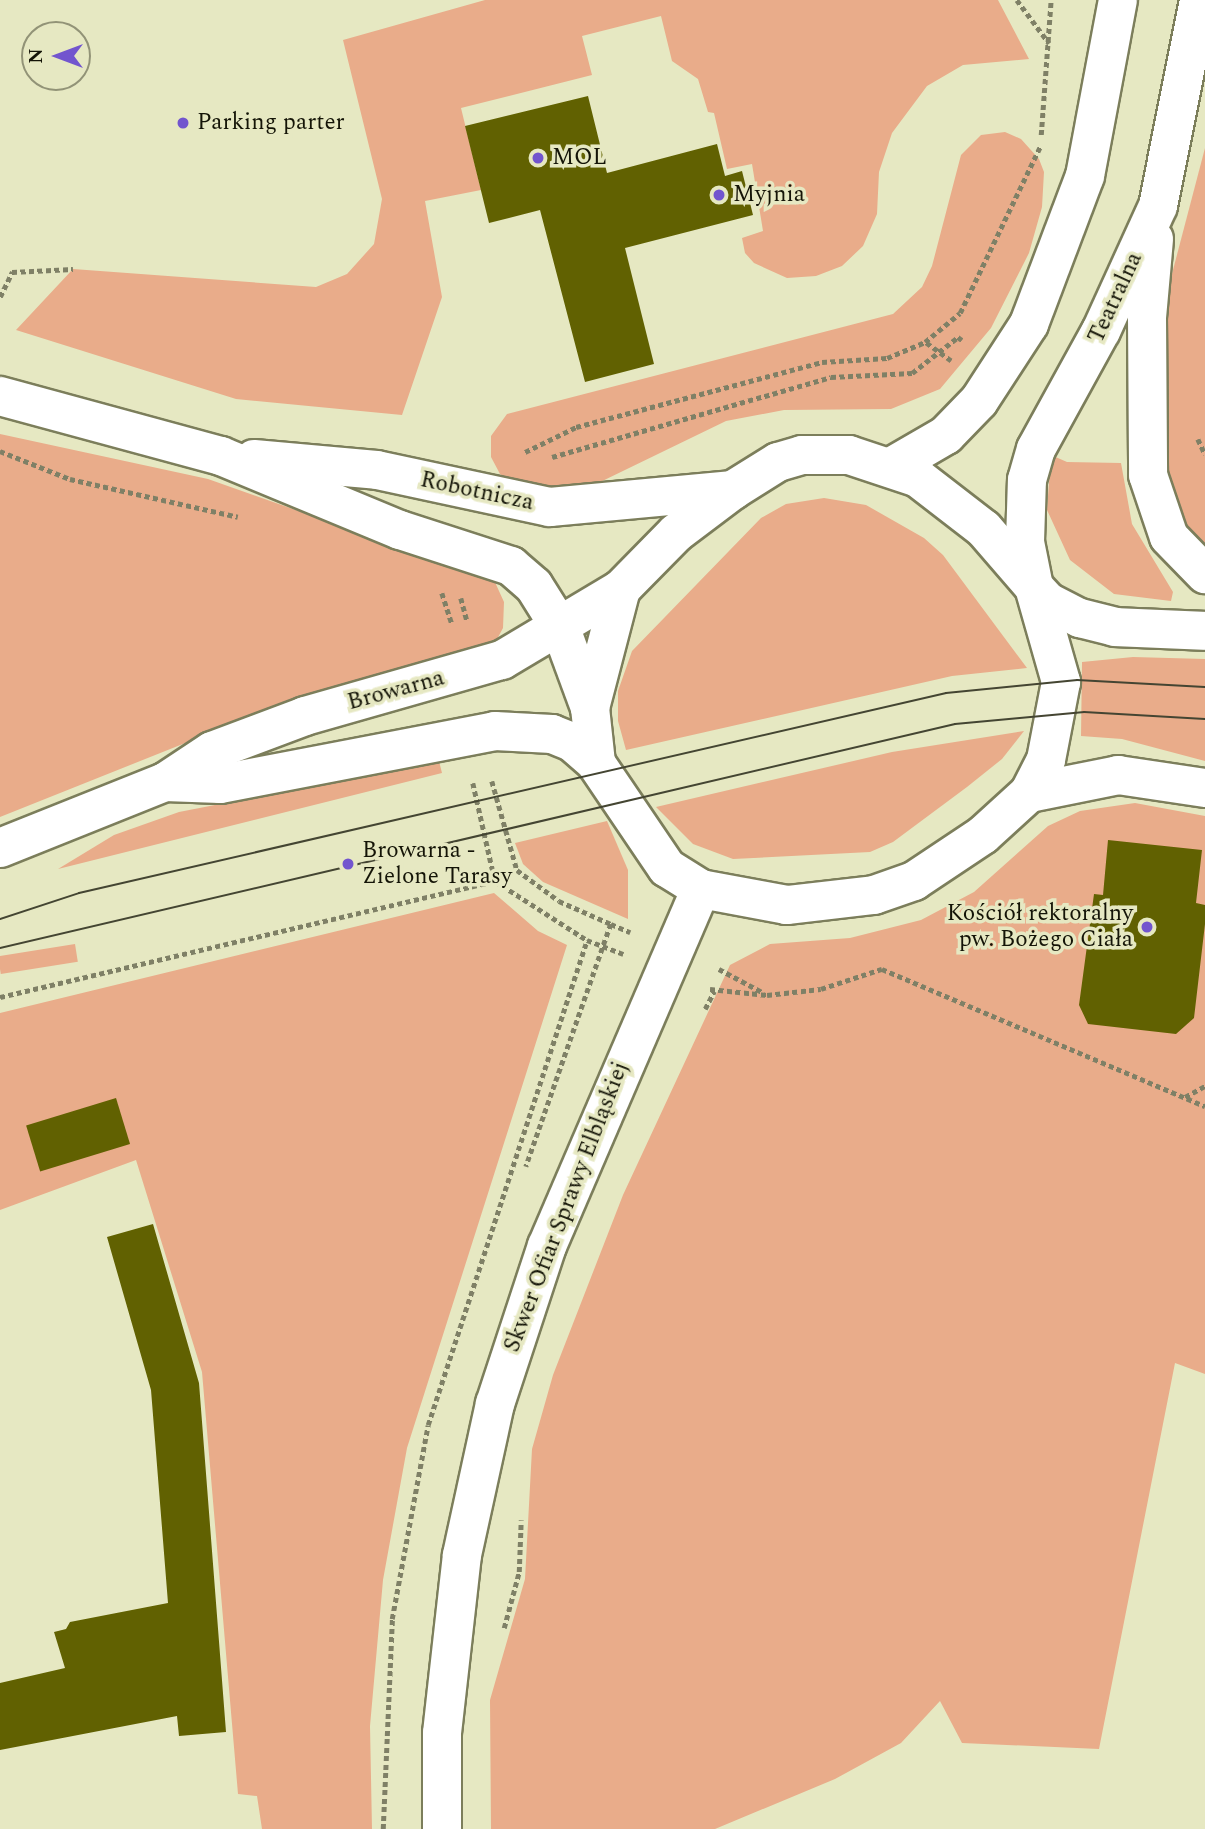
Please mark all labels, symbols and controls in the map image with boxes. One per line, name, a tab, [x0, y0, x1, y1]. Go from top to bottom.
north arrow	[21, 21, 91, 91]
text: N	[22, 48, 51, 64]
place label: Parking parter	[197, 109, 345, 137]
marker: Parking parter	[175, 115, 191, 131]
place label: MOL	[552, 144, 607, 172]
marker: MOL	[530, 150, 546, 166]
place label: Myjnia	[733, 181, 805, 209]
marker: Myjnia	[711, 187, 727, 203]
street label: Teatralna	[1083, 248, 1149, 348]
street label: Robotnicza	[418, 467, 536, 517]
street label: Browarna	[345, 665, 447, 717]
place label: Browarna - Zielone Tarasy	[362, 837, 512, 891]
marker: Browarna - Zielone Tarasy	[340, 856, 356, 872]
place label: Kościół rektoralny pw. Bożego Ciała	[947, 900, 1133, 954]
marker: Kościół rektoralny pw. Bożego Ciała	[1139, 919, 1155, 935]
street label: Skwer Ofiar Sprawy Elbląskiej	[499, 1058, 635, 1356]

